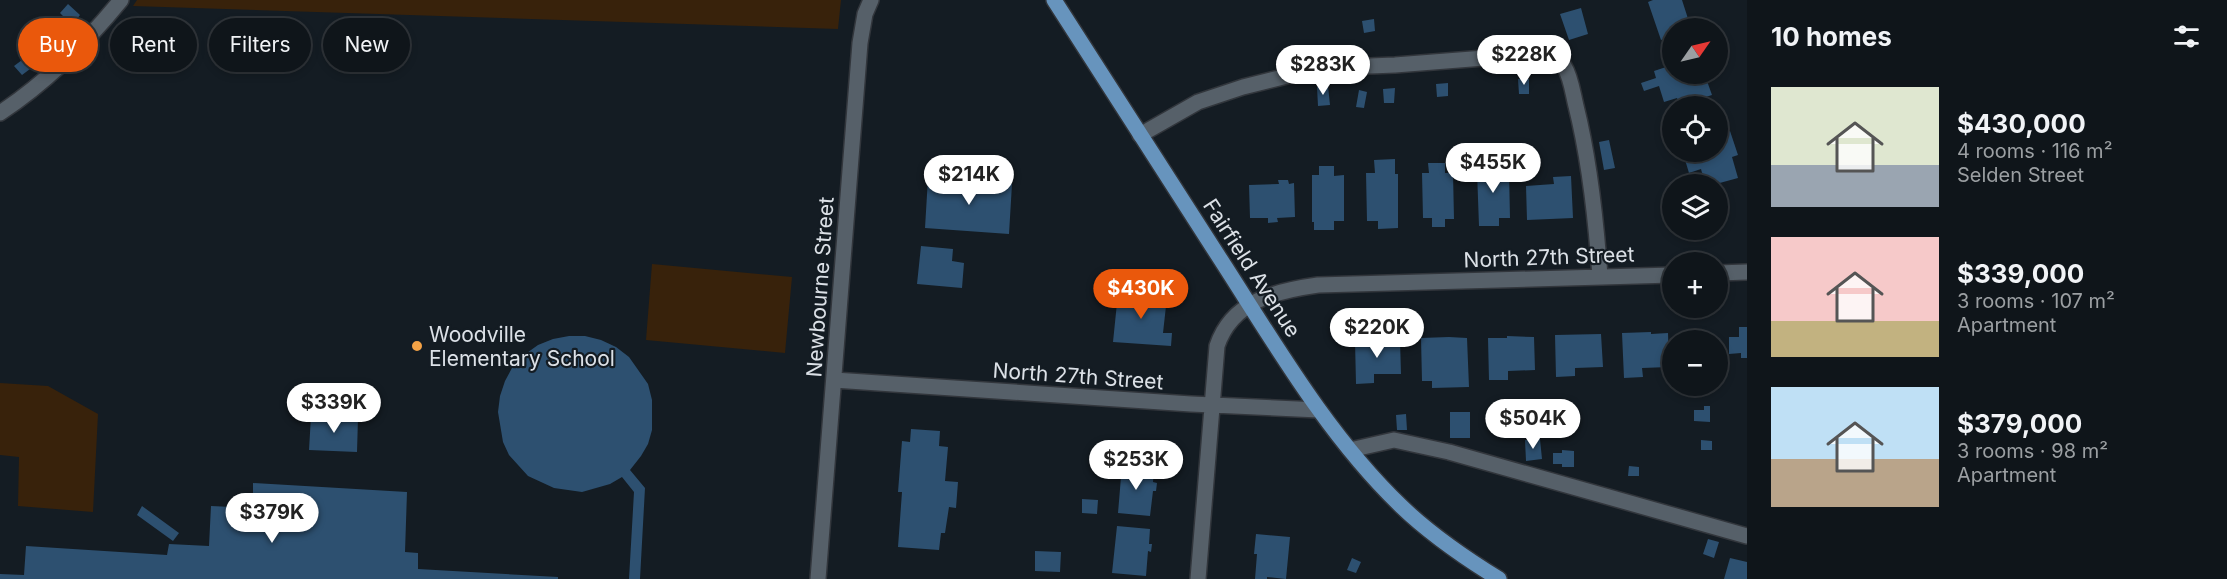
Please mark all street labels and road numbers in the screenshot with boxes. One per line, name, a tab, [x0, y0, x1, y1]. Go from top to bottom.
street label: Fairfield Avenue	[1198, 194, 1306, 342]
street label: Newbourne Street	[801, 196, 839, 378]
street label: North 27th Street	[1463, 242, 1635, 272]
street label: North 27th Street	[992, 358, 1164, 394]

